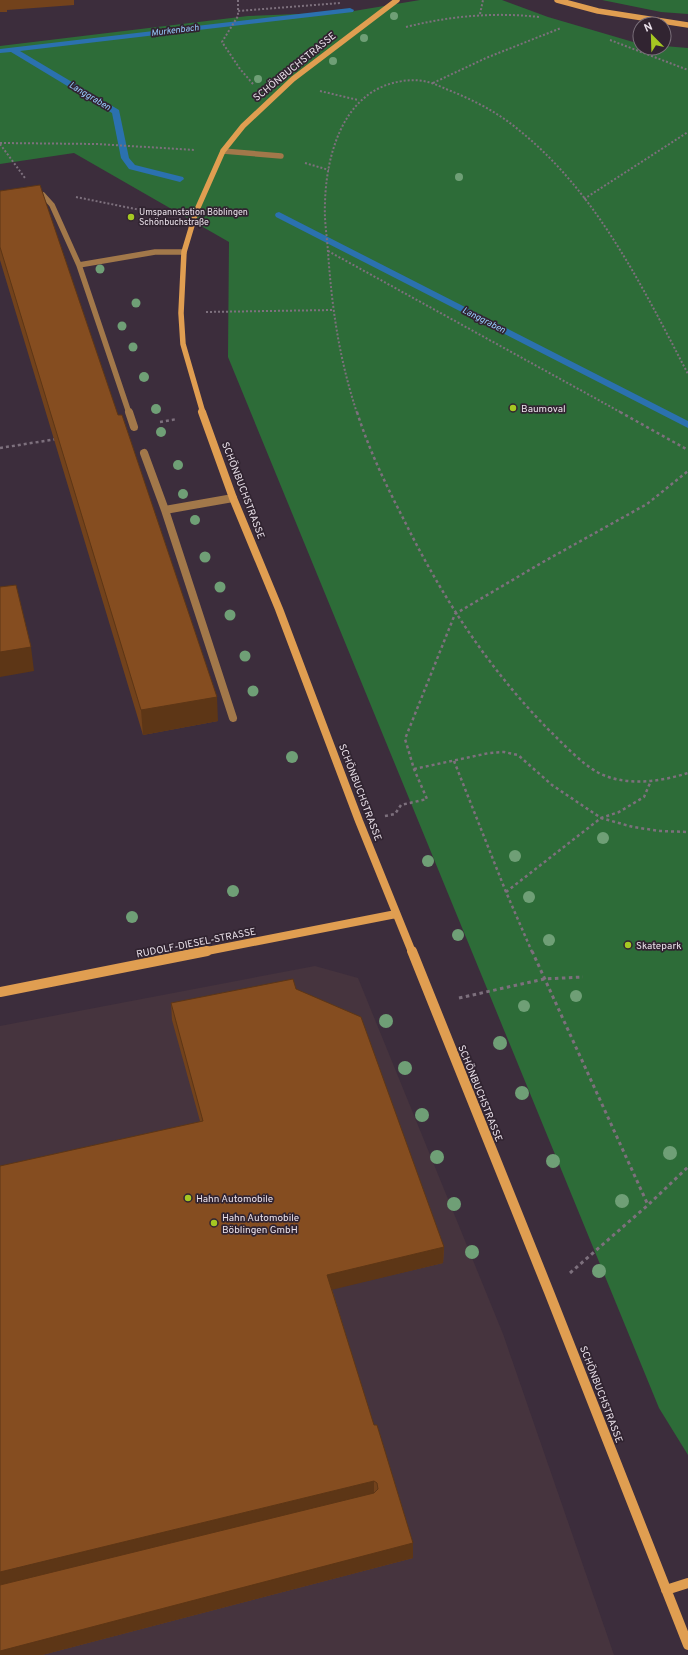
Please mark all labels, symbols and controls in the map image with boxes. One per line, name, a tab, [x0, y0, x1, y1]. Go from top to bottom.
north arrow	[632, 16, 672, 56]
text: N	[642, 20, 655, 36]
water label: Murkenbach	[151, 22, 200, 39]
street label: SCHÖNBUCHSTRASSE	[251, 30, 339, 105]
water label: Langgraben	[67, 80, 113, 113]
place label: Umspannstation Böblingen Schönbuchstraße	[139, 207, 248, 228]
marker: Umspannstation Böblingen Schönbuchstraße	[126, 212, 136, 222]
water label: Langgraben	[460, 305, 507, 336]
marker: Baumoval	[508, 403, 518, 413]
place label: Baumoval	[521, 403, 566, 416]
street label: SCHÖNBUCHSTRASSE	[218, 440, 267, 541]
street label: SCHÖNBUCHSTRASSE	[335, 742, 384, 843]
street label: RUDOLF-DIESEL-STRASSE	[135, 925, 257, 961]
marker: Skatepark	[623, 940, 633, 950]
place label: Skatepark	[636, 940, 682, 953]
street label: SCHÖNBUCHSTRASSE	[454, 1043, 505, 1144]
marker: Hahn Automobile	[183, 1193, 193, 1203]
place label: Hahn Automobile	[196, 1193, 273, 1206]
place label: Hahn Automobile Böblingen GmbH	[222, 1212, 299, 1237]
marker: Hahn Automobile Böblingen GmbH	[209, 1218, 219, 1228]
street label: SCHÖNBUCHSTRASSE	[576, 1344, 625, 1445]

